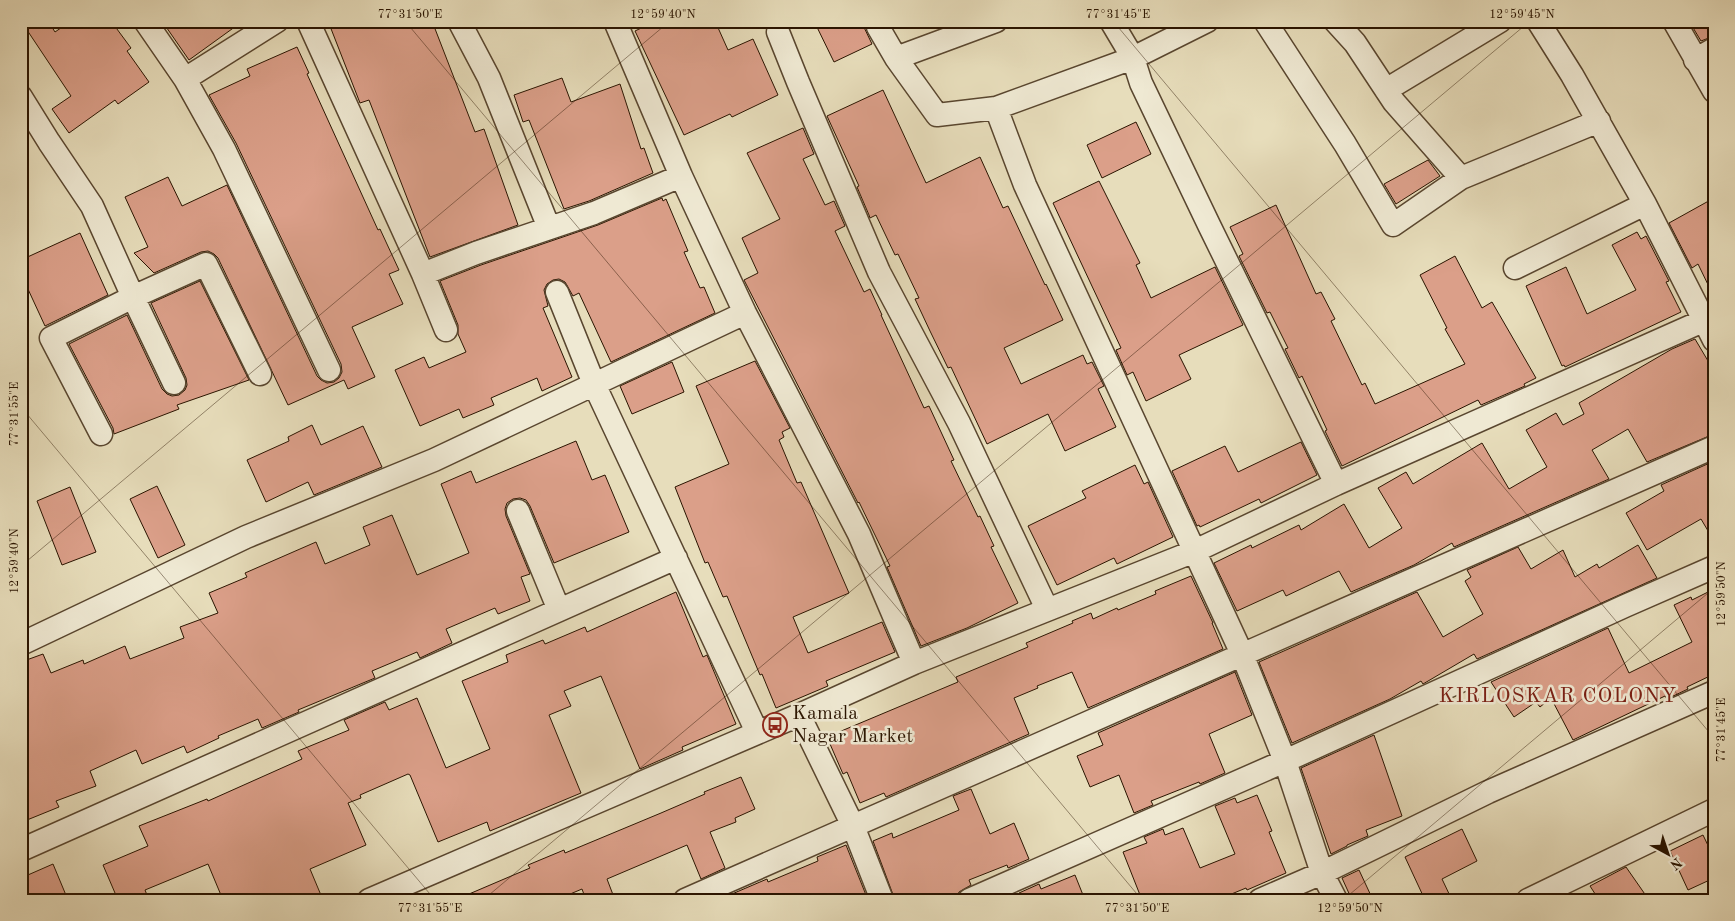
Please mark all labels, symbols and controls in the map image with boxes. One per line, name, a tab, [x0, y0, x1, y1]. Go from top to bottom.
text: 77°31'50"E	[378, 8, 442, 21]
text: 12°59'40"N	[630, 8, 696, 21]
text: 77°31'45"E	[1086, 8, 1150, 21]
text: 12°59'45"N	[1489, 8, 1555, 21]
text: 77°31'55"E	[8, 382, 21, 446]
text: 12°59'40"N	[8, 528, 21, 594]
text: 12°59'50"N	[1715, 561, 1728, 627]
district label: KIRLOSKAR COLONY	[1439, 686, 1677, 707]
text: 77°31'45"E	[1715, 698, 1728, 762]
place label: Kamala Nagar Market	[792, 704, 913, 747]
bus stop icon: Kamala Nagar Market	[762, 712, 788, 738]
north arrow	[1642, 828, 1692, 878]
text: N	[1667, 854, 1684, 872]
text: 77°31'55"E	[398, 902, 462, 915]
text: 77°31'50"E	[1105, 902, 1169, 915]
text: 12°59'50"N	[1317, 902, 1383, 915]

